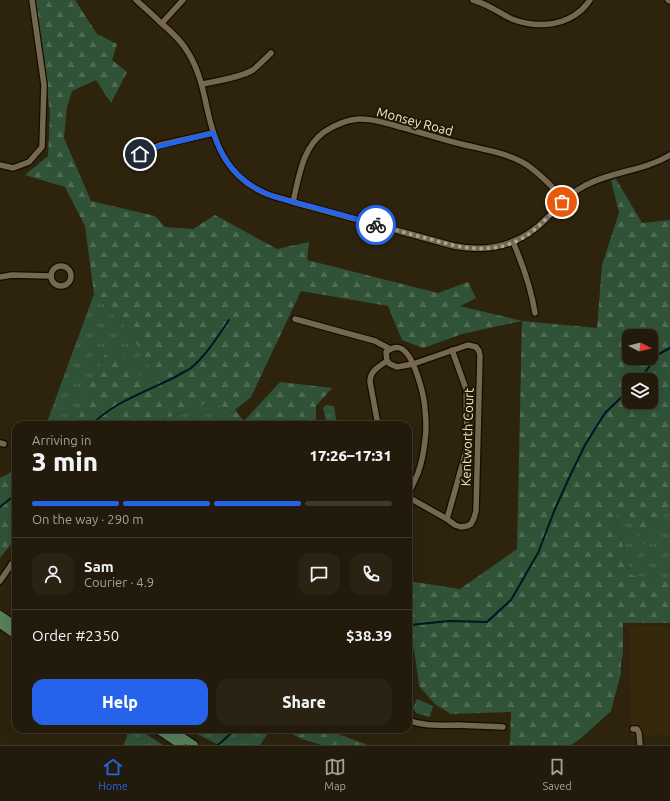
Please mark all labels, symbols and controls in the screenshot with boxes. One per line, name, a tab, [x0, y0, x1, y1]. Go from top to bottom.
street label: Monsey Road	[375, 104, 455, 138]
pin	[123, 137, 157, 171]
icon: home	[129, 143, 151, 165]
pin	[545, 185, 579, 219]
icon: bag	[551, 191, 573, 213]
courier	[356, 205, 396, 245]
icon: bike	[365, 214, 387, 236]
north arrow	[622, 329, 658, 365]
map controls	[622, 329, 658, 409]
button: layers	[622, 373, 658, 409]
street label: Kentworth Court	[458, 387, 476, 487]
text: Arriving in	[32, 433, 91, 447]
text: 3 min	[32, 447, 98, 476]
text: 17:26–17:31	[309, 447, 392, 464]
text: On the way · 290 m	[32, 512, 144, 526]
button: person	[32, 553, 74, 595]
button: chat	[298, 553, 340, 595]
button: phone	[350, 553, 392, 595]
text: Sam	[84, 558, 114, 575]
text: Courier · 4.9	[84, 575, 154, 589]
text: Order #2350	[32, 627, 119, 644]
text: $38.39	[346, 627, 392, 644]
button: Help	[32, 679, 208, 725]
button: Share	[216, 679, 392, 725]
tab: Home	[98, 756, 128, 792]
tab: Map	[324, 756, 346, 792]
tab: Saved	[543, 756, 572, 792]

